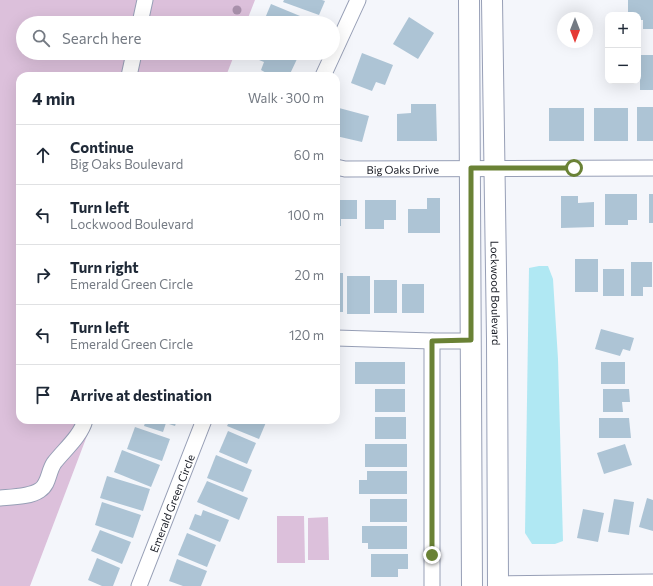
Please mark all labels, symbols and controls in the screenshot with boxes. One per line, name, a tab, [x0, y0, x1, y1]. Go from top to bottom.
north arrow	[557, 12, 593, 48]
map controls	[605, 12, 641, 84]
button: +	[605, 12, 641, 48]
search box	[16, 16, 340, 60]
icon: search	[30, 27, 52, 49]
text: Search here	[62, 29, 141, 47]
button: −	[605, 48, 641, 84]
text: 4 min	[32, 88, 75, 109]
text: Walk · 300 m	[248, 90, 324, 106]
text: Continue	[70, 138, 134, 156]
icon: ahead	[32, 144, 54, 166]
text: 60 m	[294, 147, 324, 163]
text: Big Oaks Boulevard	[70, 156, 183, 172]
route start	[565, 159, 583, 177]
street label: Big Oaks Drive	[367, 162, 439, 175]
text: Turn left	[70, 198, 129, 216]
icon: left	[32, 204, 54, 226]
text: 100 m	[288, 207, 324, 223]
text: Lockwood Boulevard	[70, 216, 194, 232]
street label: Lockwood Boulevard	[489, 240, 504, 345]
text: Turn right	[70, 258, 139, 276]
icon: right	[32, 264, 54, 286]
text: 20 m	[295, 267, 324, 283]
text: Emerald Green Circle	[70, 276, 193, 292]
text: Turn left	[70, 318, 129, 336]
icon: left	[32, 324, 54, 346]
text: 120 m	[289, 327, 324, 343]
text: Emerald Green Circle	[70, 336, 193, 352]
icon: arrive	[32, 384, 54, 406]
text: Arrive at destination	[70, 386, 212, 404]
street label: Emerald Green Circle	[146, 452, 197, 554]
route end	[423, 546, 441, 564]

